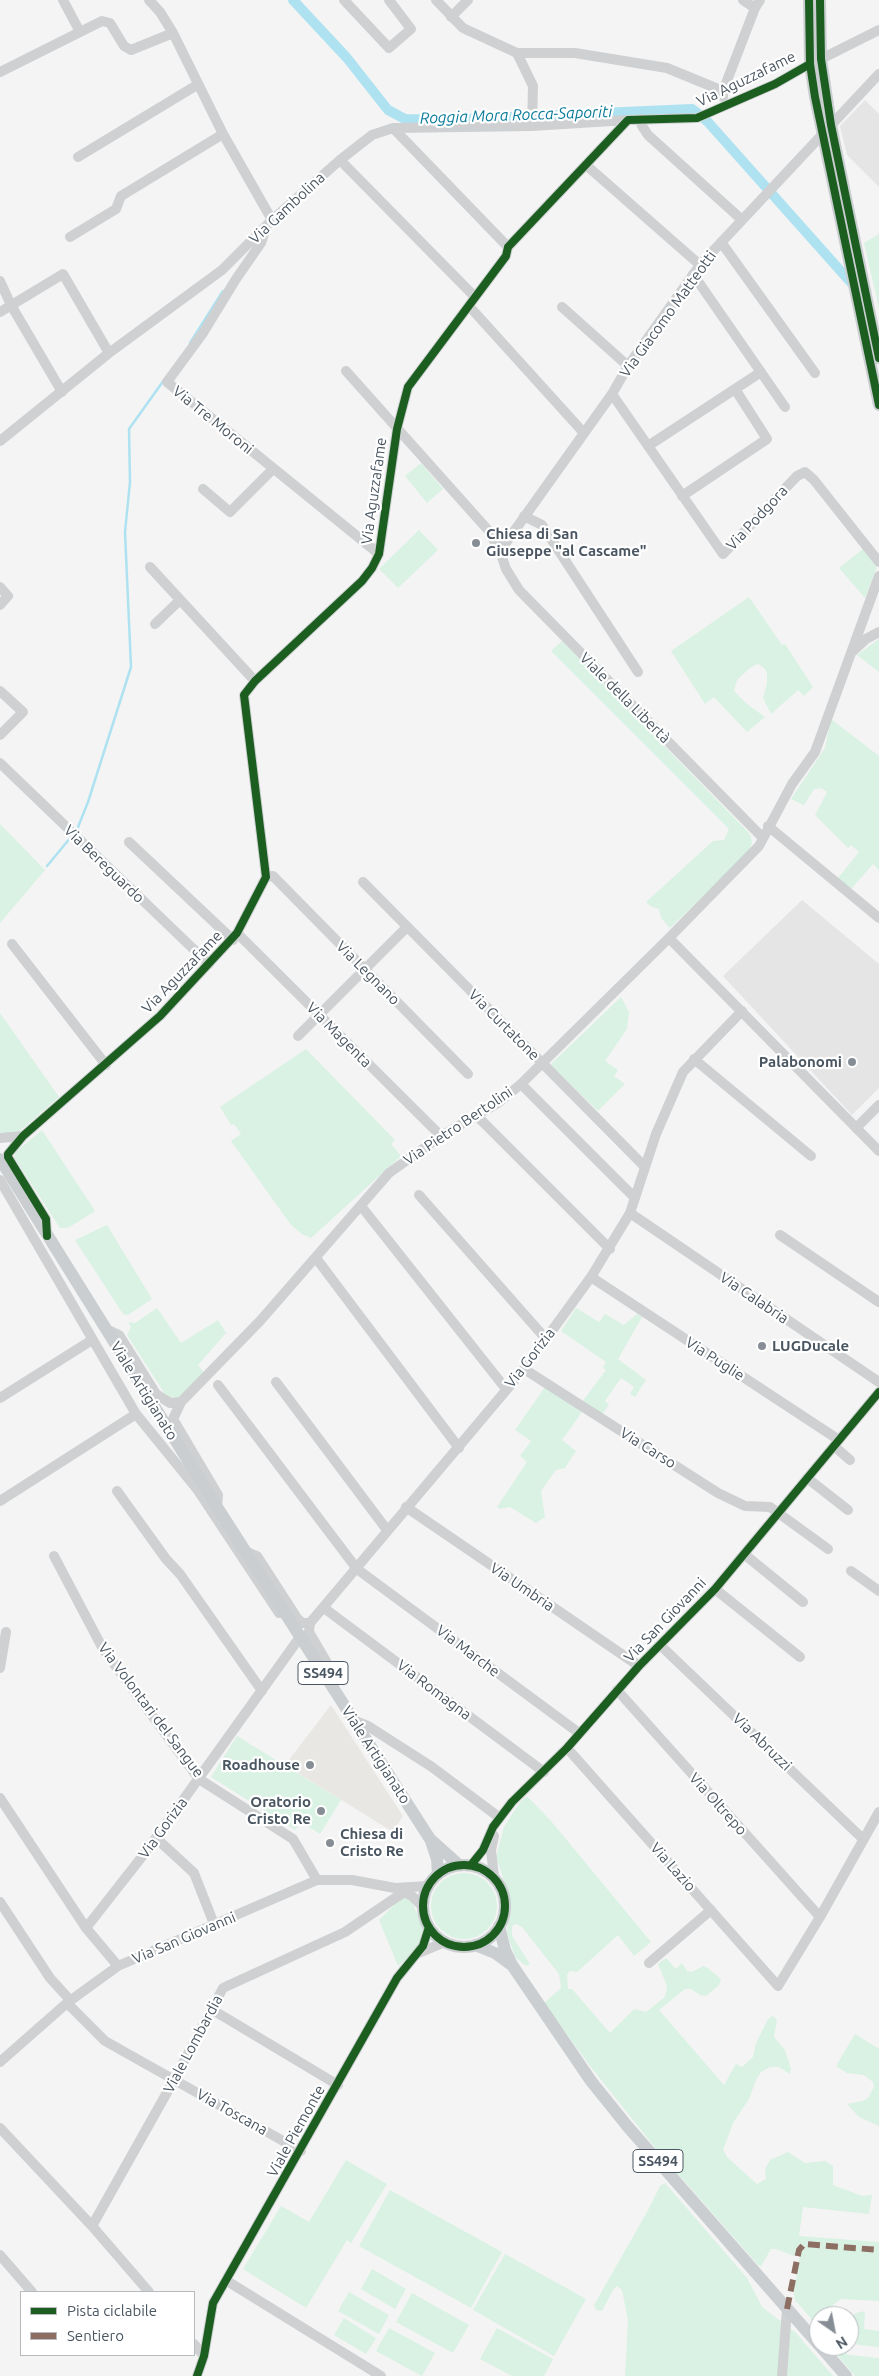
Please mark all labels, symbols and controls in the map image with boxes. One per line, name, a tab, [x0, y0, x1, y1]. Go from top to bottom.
street label: Via Aguzzafame	[694, 47, 798, 111]
water label: Roggia Mora Rocca-Saporiti	[419, 102, 613, 128]
street label: Via Gambolina	[245, 168, 329, 248]
street label: Via Giacomo Matteotti	[616, 247, 720, 381]
street label: Via Tre Moroni	[169, 382, 257, 458]
street label: Via Aguzzafame	[358, 436, 390, 546]
street label: Via Podgora	[722, 482, 792, 554]
place label: Chiesa di San Giuseppe "al Cascame"	[486, 525, 647, 560]
marker: Chiesa di San Giuseppe "al Cascame"	[470, 537, 482, 549]
street label: Viale della Libertà	[576, 649, 674, 747]
street label: Via Bereguardo	[60, 821, 148, 907]
street label: Via Aguzzafame	[138, 927, 226, 1017]
street label: Via Legnano	[332, 937, 404, 1009]
street label: Via Curtatone	[465, 986, 543, 1064]
street label: Via Magenta	[303, 999, 375, 1071]
place label: Palabonomi	[759, 1053, 842, 1071]
marker: Palabonomi	[846, 1056, 858, 1068]
street label: Via Pietro Bertolini	[400, 1083, 516, 1169]
street label: Via Calabria	[716, 1268, 792, 1328]
street label: Via Gorizia	[501, 1324, 559, 1392]
street label: Via Puglie	[682, 1333, 748, 1385]
place label: LUGDucale	[772, 1337, 849, 1355]
street label: Viale Artigianato	[106, 1338, 182, 1444]
marker: LUGDucale	[756, 1340, 768, 1352]
street label: Via Carso	[617, 1424, 679, 1472]
street label: Via Umbria	[486, 1559, 558, 1615]
street label: Via San Giovanni	[620, 1574, 710, 1666]
street label: Via Marche	[433, 1621, 503, 1681]
street label: Via Volontari del Sangue	[94, 1639, 208, 1781]
street label: Via Romagna	[393, 1656, 475, 1724]
road number: SS494	[298, 1662, 348, 1685]
street label: Viale Artigianato	[338, 1703, 414, 1807]
street label: Via Abruzzi	[729, 1709, 795, 1775]
place label: Roadhouse	[222, 1756, 300, 1774]
marker: Roadhouse	[304, 1759, 316, 1771]
street label: Via Oltrepo	[685, 1769, 751, 1839]
place label: Oratorio Cristo Re	[247, 1793, 311, 1828]
street label: Via Gorizia	[135, 1794, 191, 1862]
marker: Oratorio Cristo Re	[315, 1805, 327, 1817]
place label: Chiesa di Cristo Re	[340, 1825, 404, 1860]
marker: Chiesa di Cristo Re	[324, 1837, 336, 1849]
street label: Via Lazio	[646, 1839, 700, 1895]
street label: Via San Giovanni	[130, 1908, 238, 1968]
street label: Viale Lombardia	[160, 1992, 226, 2096]
street label: Viale Piemonte	[263, 2082, 329, 2180]
street label: Via Toscana	[193, 2085, 271, 2139]
road number: SS494	[633, 2150, 683, 2172]
legend	[20, 2291, 195, 2356]
text: Pista ciclabile	[67, 2302, 157, 2319]
north arrow	[809, 2306, 859, 2356]
text: Sentiero	[67, 2327, 124, 2344]
text: N	[833, 2333, 850, 2352]

